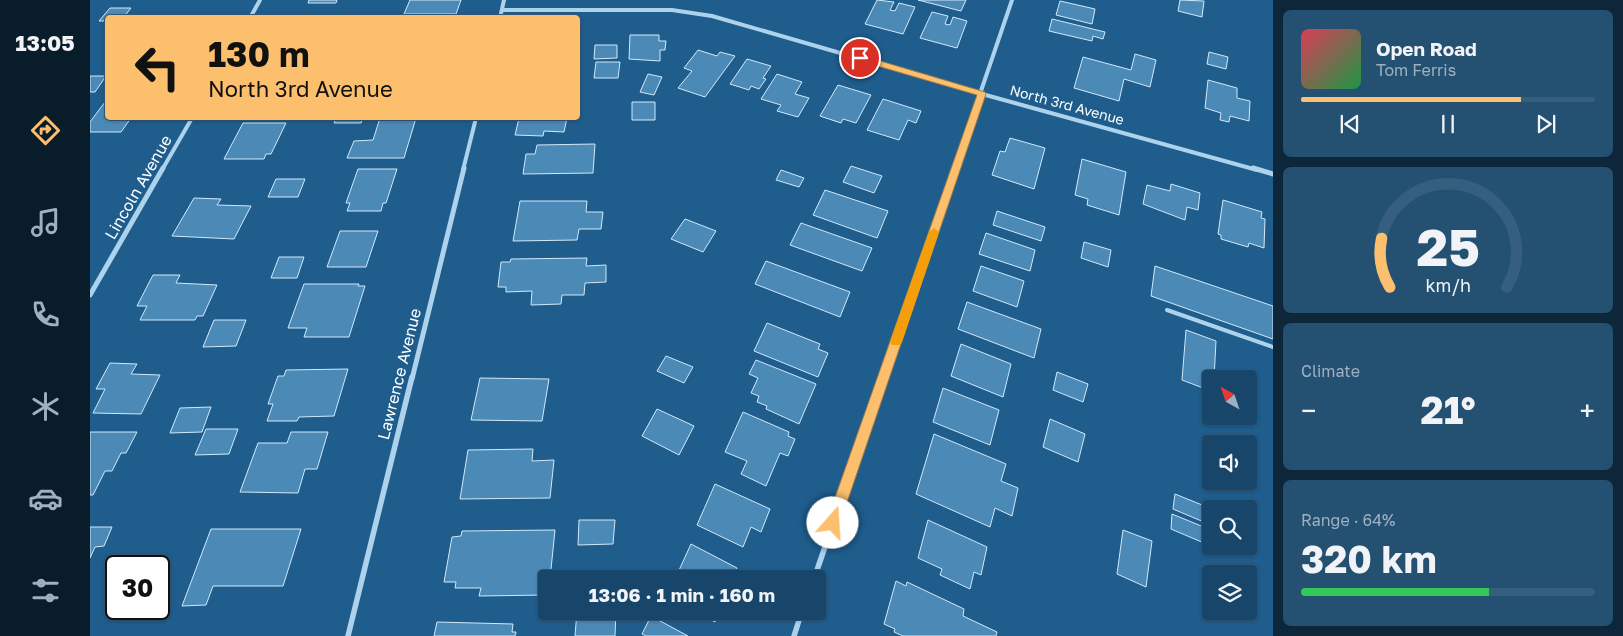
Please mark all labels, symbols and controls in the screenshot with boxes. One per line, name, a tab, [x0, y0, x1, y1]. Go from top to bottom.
text: 13:05	[15, 29, 75, 56]
text: 130 m	[208, 33, 310, 75]
icon: left	[125, 35, 190, 100]
pin	[839, 37, 881, 79]
text: Open Road	[1376, 37, 1477, 60]
icon: arrive	[846, 44, 874, 72]
text: Tom Ferris	[1376, 60, 1456, 80]
text: North 3rd Avenue	[208, 75, 393, 102]
street label: North 3rd Avenue	[1008, 81, 1126, 128]
icon: previous	[1336, 110, 1364, 138]
icon: pause	[1434, 110, 1462, 138]
icon: next	[1532, 110, 1560, 138]
icon: directions	[28, 113, 63, 148]
street label: Lincoln Avenue	[100, 131, 176, 243]
icon: music	[28, 205, 63, 240]
text: 25	[1416, 215, 1480, 277]
text: km/h	[1425, 274, 1471, 296]
icon: phone	[28, 297, 63, 332]
street label: Lawrence Avenue	[373, 306, 425, 442]
text: Climate	[1301, 361, 1360, 381]
north arrow	[1202, 370, 1258, 425]
map controls	[1202, 370, 1257, 620]
text: 21°	[1421, 387, 1476, 432]
icon: climate	[28, 389, 63, 424]
text: −	[1301, 394, 1316, 427]
text: +	[1580, 394, 1595, 427]
button: sound	[1202, 435, 1257, 490]
icon: car	[28, 481, 63, 516]
position arrow	[806, 496, 858, 548]
button: search	[1202, 500, 1257, 555]
text: Range · 64%	[1301, 510, 1395, 530]
text: 320 km	[1301, 536, 1437, 581]
speed limit sign: 30	[105, 555, 170, 620]
button: layers	[1202, 565, 1257, 620]
icon: filters	[28, 573, 63, 608]
text: 13:06 · 1 min · 160 m	[589, 583, 775, 606]

